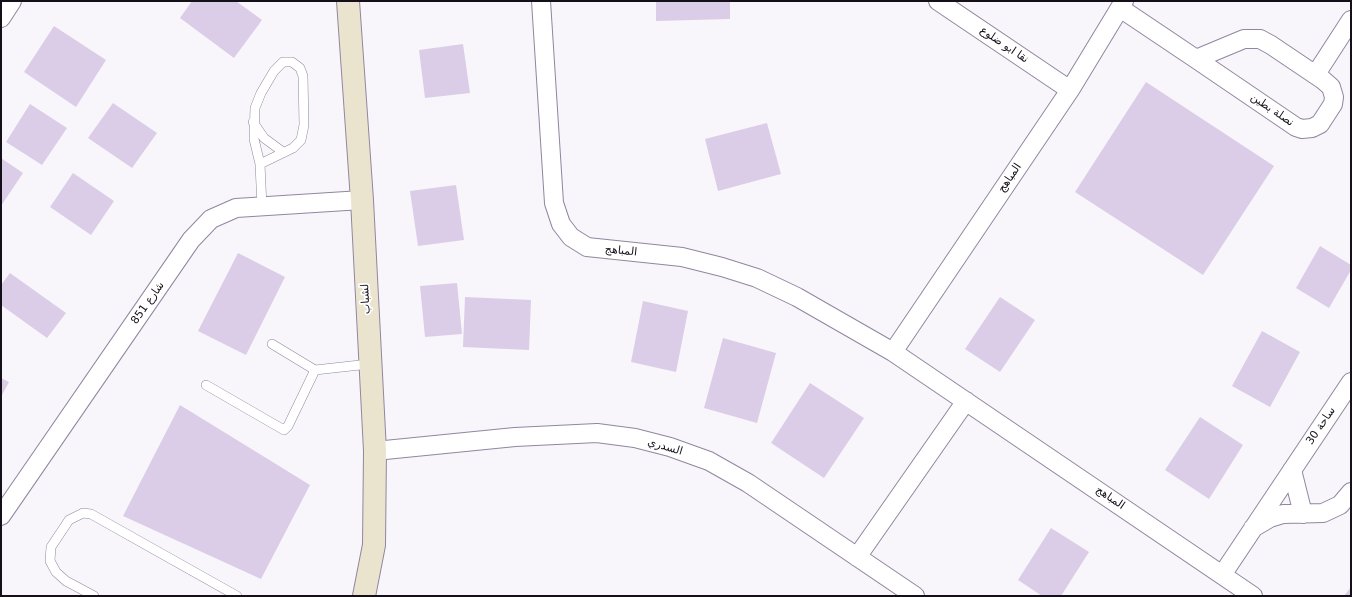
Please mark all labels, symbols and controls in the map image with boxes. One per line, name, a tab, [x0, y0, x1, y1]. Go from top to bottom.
street label: نقا ابو ضلوع	[977, 24, 1031, 66]
street label: نصلة بطين	[1248, 91, 1296, 129]
street label: المباهج	[995, 161, 1025, 195]
street label: المباهج	[604, 243, 638, 259]
street label: شارع 851	[129, 279, 167, 327]
street label: لشباب	[359, 284, 373, 314]
street label: ساحة 30	[1304, 405, 1338, 447]
street label: السدري	[646, 435, 684, 459]
street label: المباهج	[1093, 483, 1127, 513]

